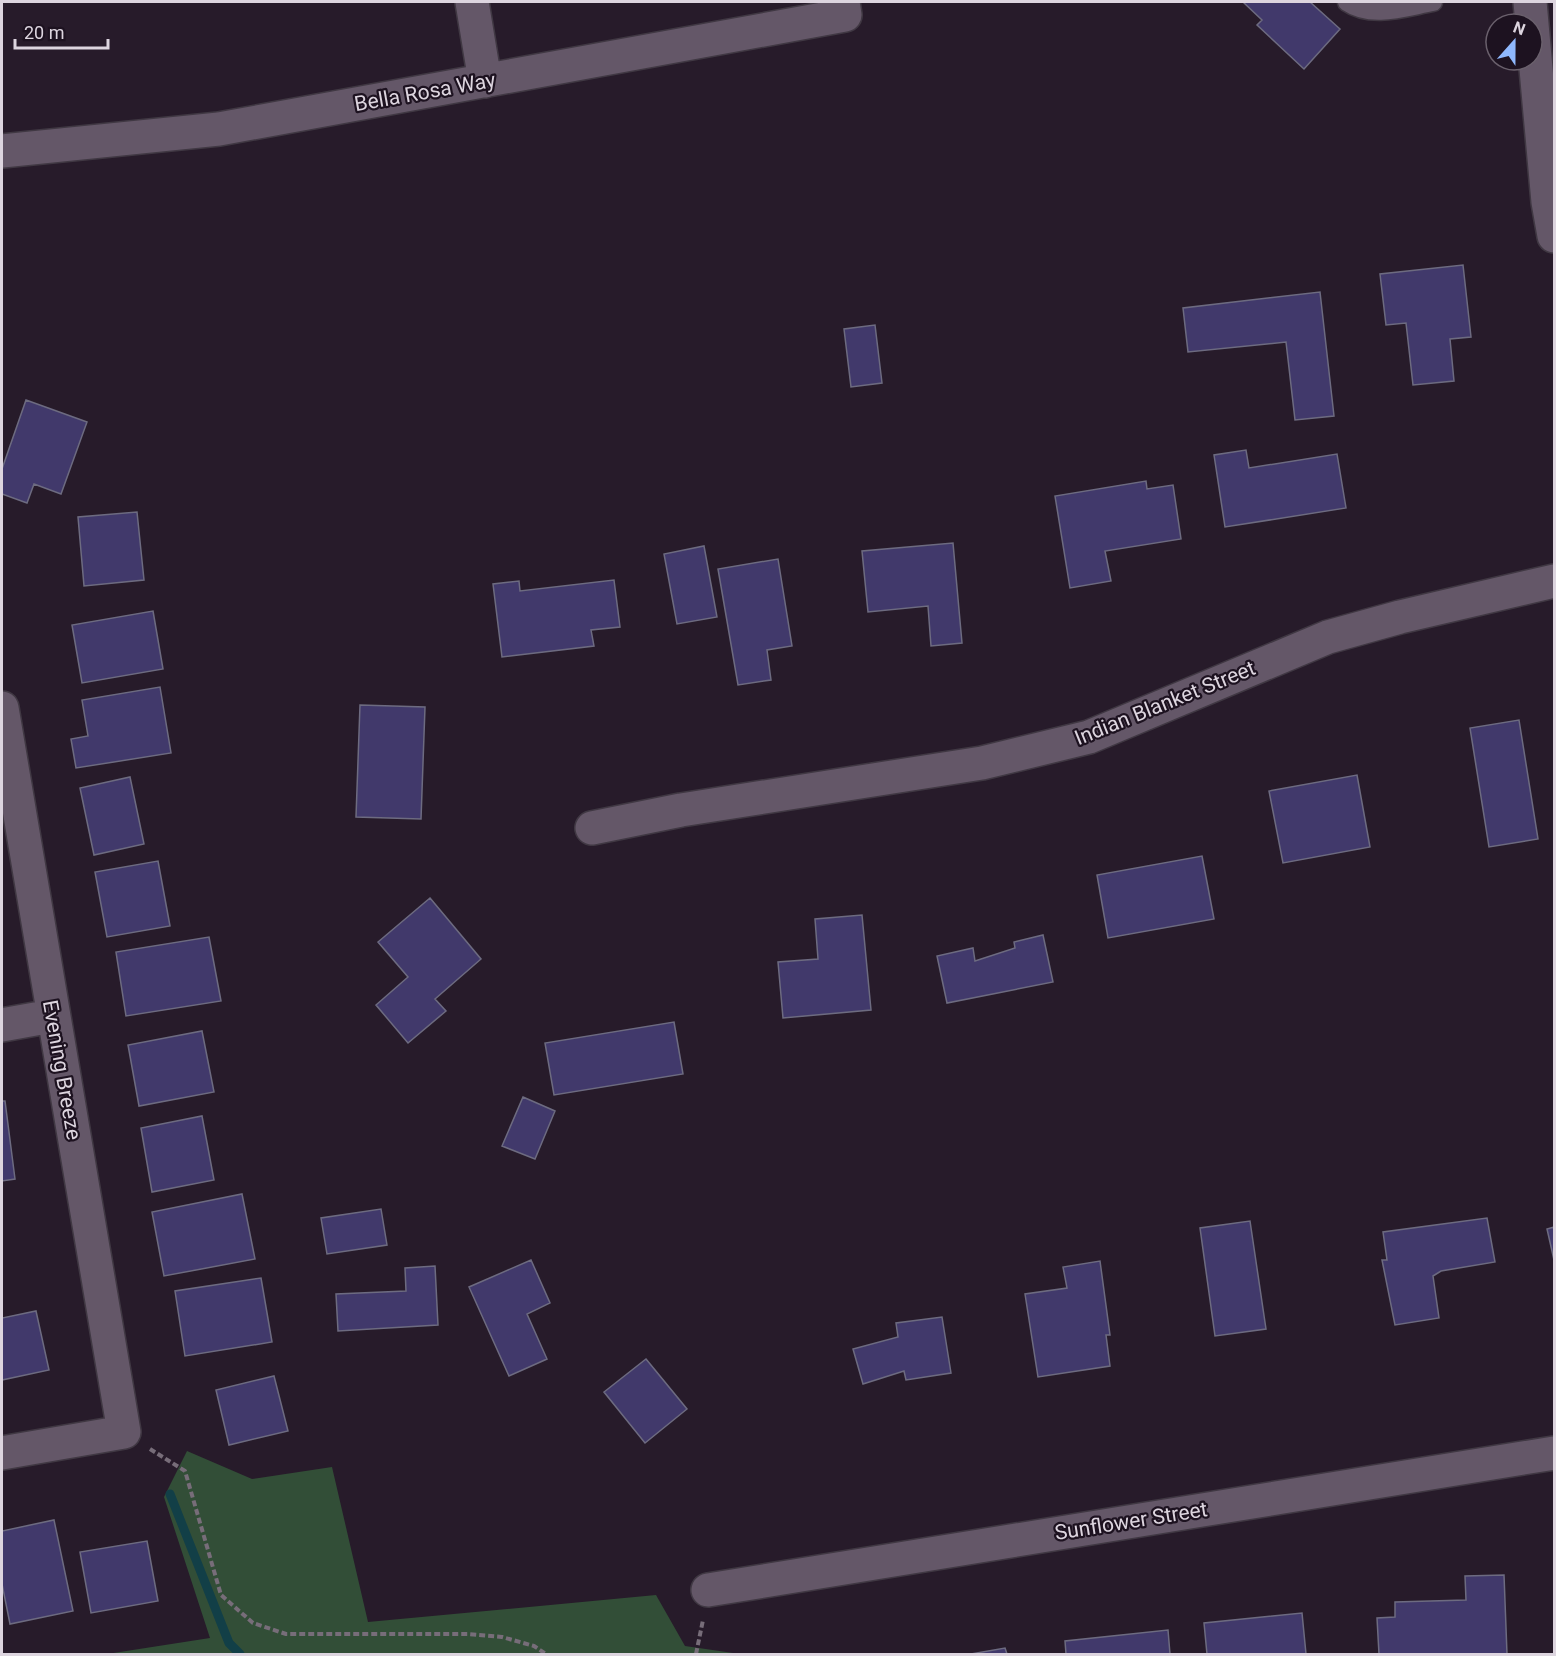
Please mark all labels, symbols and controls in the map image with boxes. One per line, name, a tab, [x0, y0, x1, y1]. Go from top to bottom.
scale bar	[15, 12, 108, 50]
north arrow	[1484, 12, 1544, 72]
text: N	[1511, 18, 1528, 39]
text: 20 m	[24, 22, 64, 43]
street label: Bella Rosa Way	[353, 68, 498, 116]
street label: Indian Blanket Street	[1071, 656, 1259, 750]
street label: Evening Breeze	[38, 998, 86, 1142]
street label: Sunflower Street	[1053, 1497, 1209, 1545]

